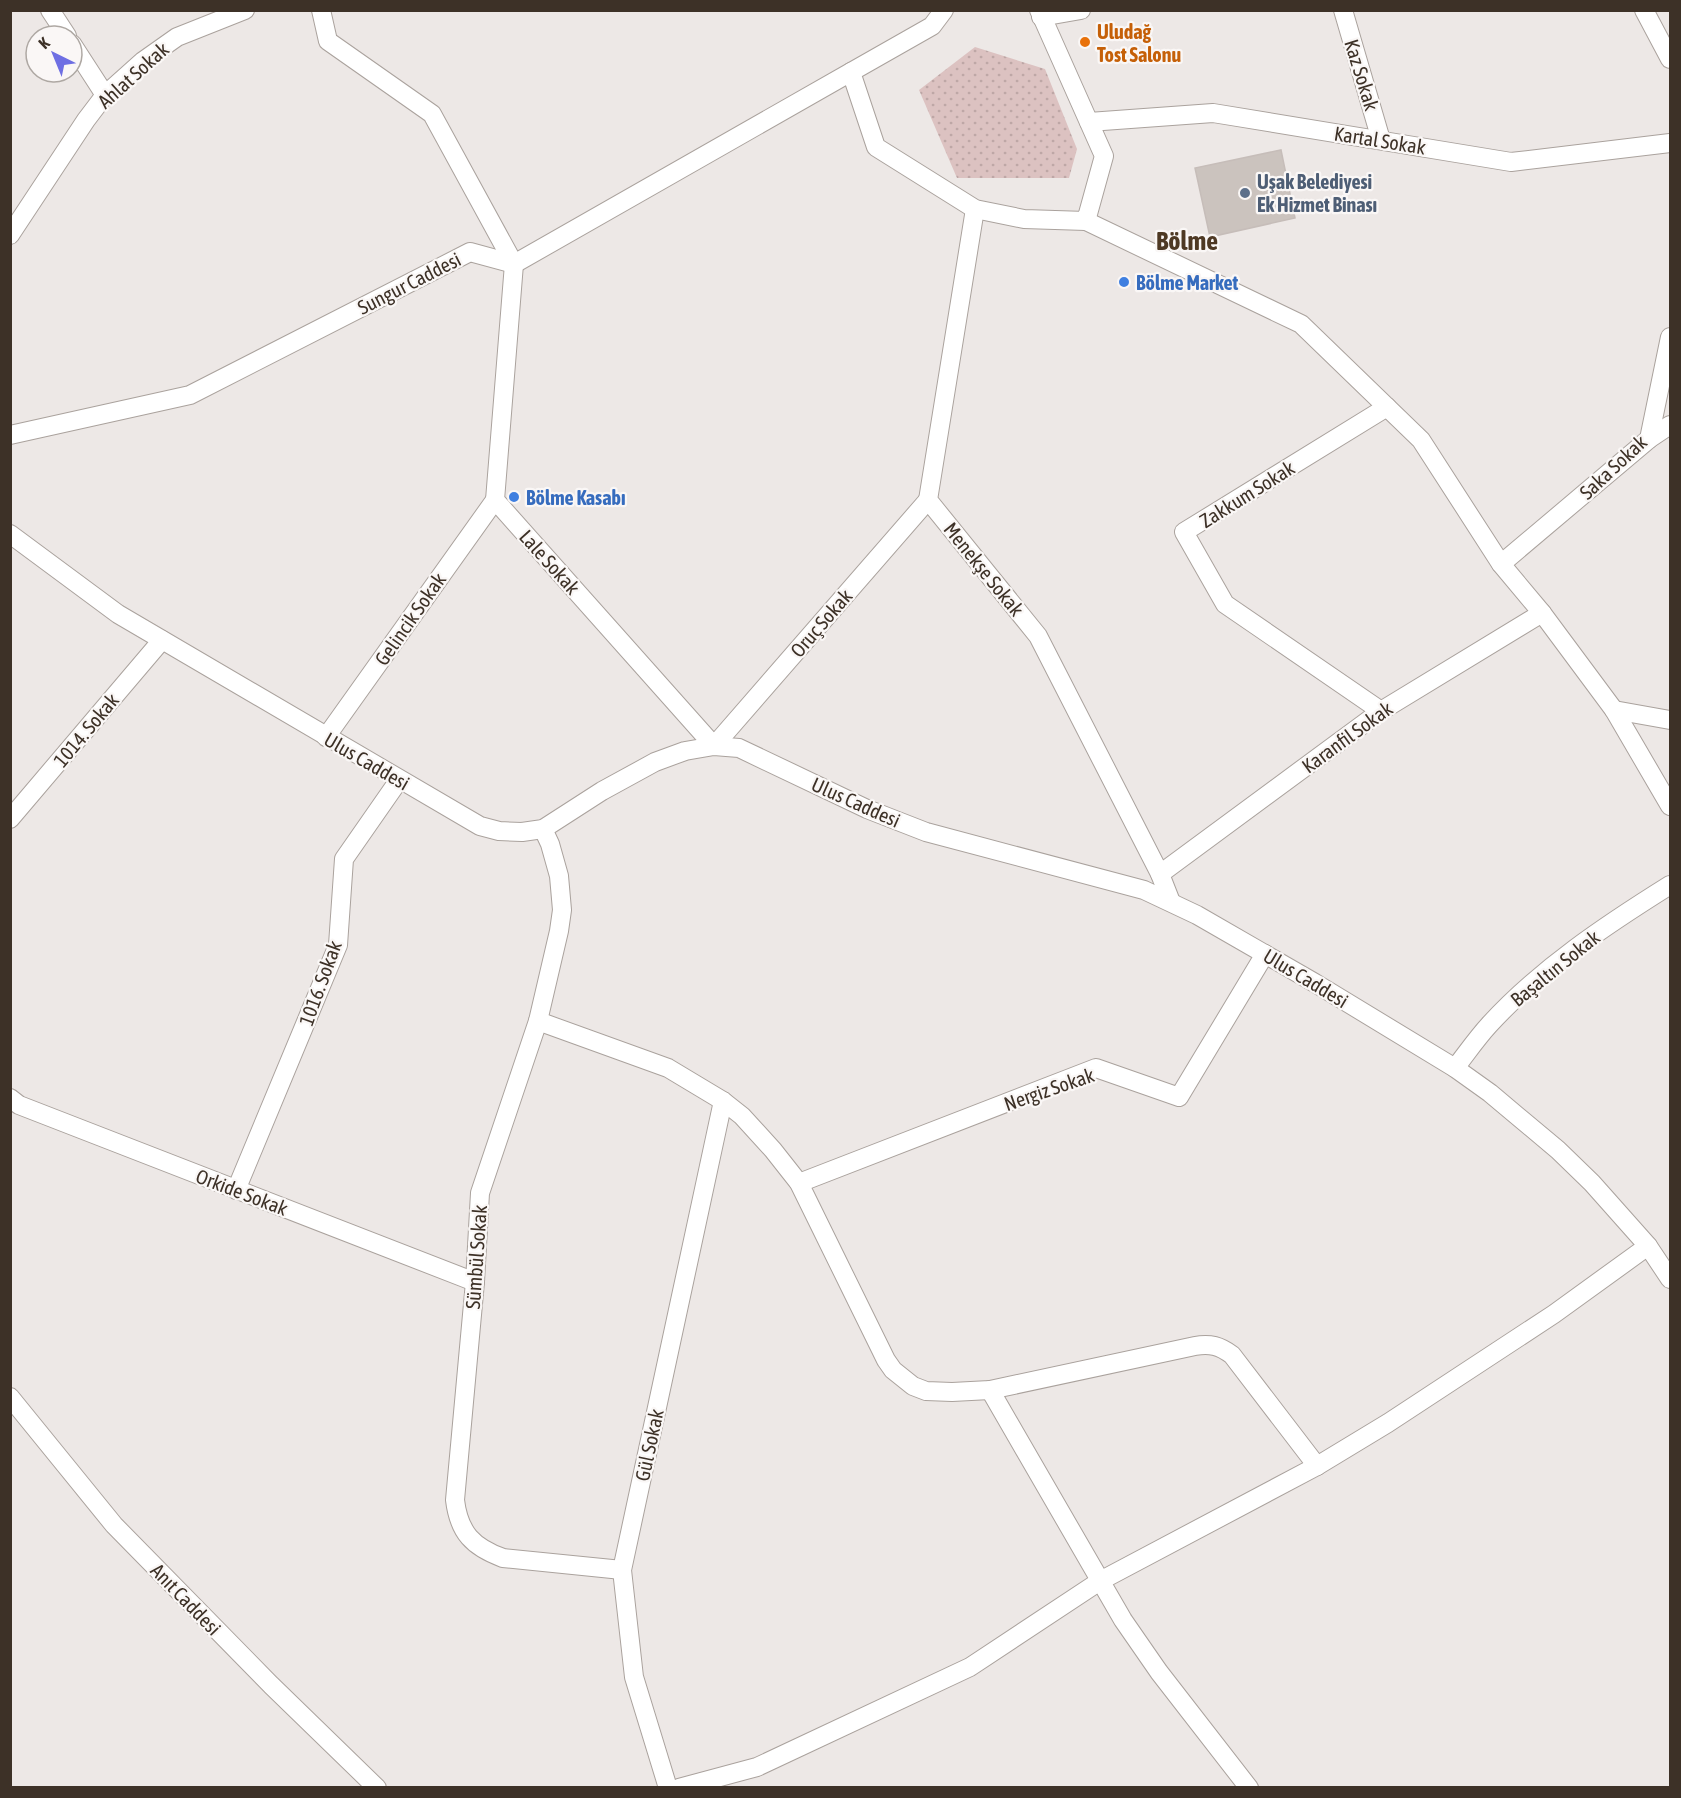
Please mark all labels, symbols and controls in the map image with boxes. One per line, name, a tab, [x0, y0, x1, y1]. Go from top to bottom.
place label: Uludağ Tost Salonu	[1097, 20, 1181, 66]
north arrow	[24, 24, 84, 84]
text: K	[35, 34, 53, 52]
marker: Uludağ Tost Salonu	[1078, 35, 1092, 49]
street label: Ahlat Sokak	[93, 37, 173, 113]
street label: Kaz Sokak	[1340, 37, 1384, 114]
street label: Kartal Sokak	[1333, 121, 1428, 159]
place label: Uşak Belediyesi Ek Hizmet Binası	[1257, 170, 1377, 216]
marker: Uşak Belediyesi Ek Hizmet Binası	[1238, 186, 1252, 200]
district label: Bölme	[1156, 226, 1218, 256]
street label: Sungur Caddesi	[354, 247, 464, 319]
place label: Bölme Market	[1136, 271, 1238, 294]
marker: Bölme Market	[1117, 275, 1131, 289]
street label: Saka Sokak	[1575, 430, 1651, 504]
street label: Zakkum Sokak	[1195, 456, 1299, 532]
place label: Bölme Kasabı	[526, 486, 626, 509]
marker: Bölme Kasabı	[507, 490, 521, 504]
street label: Menekşe Sokak	[939, 518, 1029, 621]
street label: Lale Sokak	[515, 525, 585, 599]
street label: Gelincik Sokak	[370, 568, 450, 670]
street label: Oruç Sokak	[785, 584, 857, 662]
street label: 1014. Sokak	[49, 689, 123, 771]
street label: Karanfil Sokak	[1297, 696, 1397, 777]
street label: Ulus Caddesi	[320, 727, 414, 795]
street label: Ulus Caddesi	[808, 772, 904, 832]
street label: Başaltın Sokak	[1506, 925, 1604, 1011]
street label: 1016. Sokak	[294, 937, 346, 1029]
street label: Ulus Caddesi	[1260, 944, 1352, 1012]
street label: Nergiz Sokak	[1001, 1063, 1097, 1115]
street label: Orkide Sokak	[193, 1164, 291, 1220]
street label: Sümbül Sokak	[461, 1204, 491, 1310]
street label: Gül Sokak	[630, 1407, 668, 1483]
street label: Anıt Caddesi	[146, 1558, 226, 1640]

